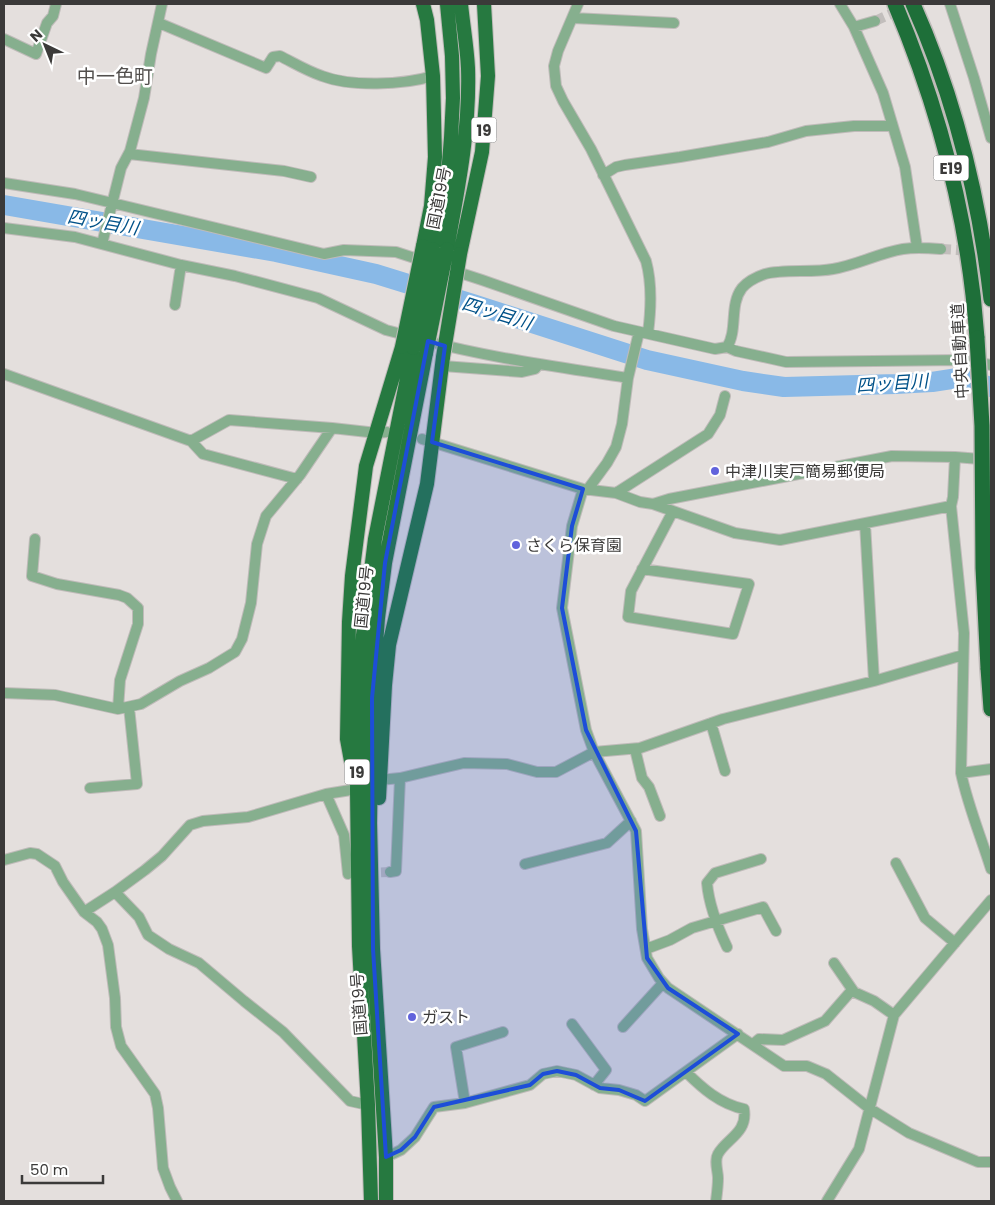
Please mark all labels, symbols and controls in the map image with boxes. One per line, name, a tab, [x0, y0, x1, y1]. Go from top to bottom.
north arrow	[20, 20, 70, 70]
text: N	[25, 25, 47, 46]
district label: 中一色町	[77, 63, 153, 90]
road number: 19	[472, 118, 496, 142]
road number: E19	[934, 156, 968, 180]
street label: 国道19号	[422, 165, 456, 231]
water label: 四ッ目川	[65, 203, 143, 241]
water label: 四ッ目川	[459, 291, 537, 336]
street label: 中央自動車道	[946, 302, 974, 400]
water label: 四ッ目川	[855, 368, 931, 398]
place label: 中津川実戸簡易郵便局	[725, 460, 885, 483]
marker: 中津川実戸簡易郵便局	[709, 465, 721, 477]
place label: さくら保育園	[526, 534, 622, 557]
marker: さくら保育園	[510, 539, 522, 551]
street label: 国道19号	[349, 564, 379, 630]
road number: 19	[344, 760, 370, 784]
street label: 国道19号	[345, 972, 373, 1036]
place label: ガスト	[422, 1006, 470, 1029]
marker: ガスト	[406, 1011, 418, 1023]
scale bar	[22, 1152, 104, 1184]
text: 50 m	[30, 1159, 68, 1180]

